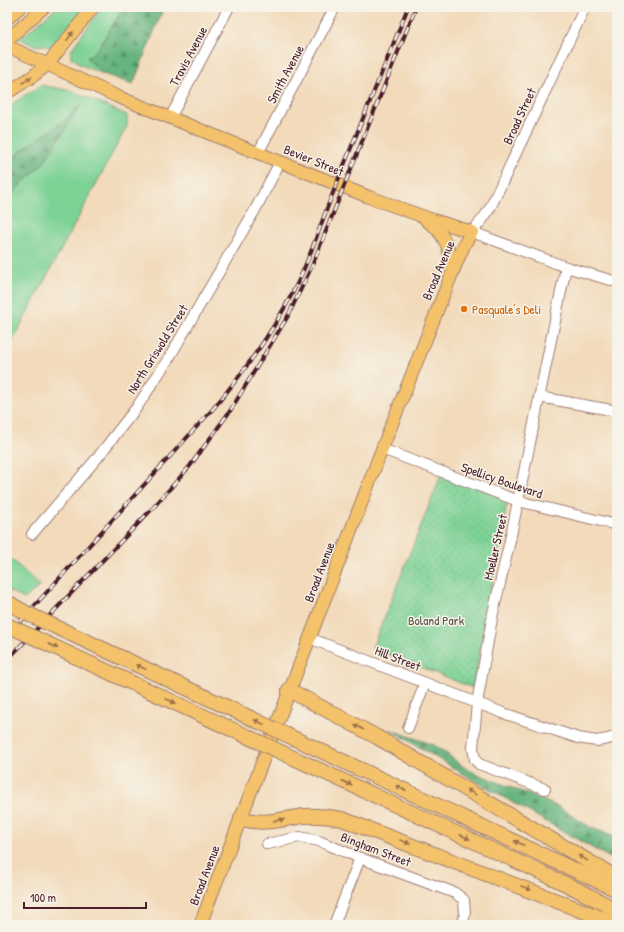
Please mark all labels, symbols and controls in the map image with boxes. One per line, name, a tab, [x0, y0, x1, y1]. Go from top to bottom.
street label: Travis Avenue	[165, 23, 211, 89]
one-way arrow	[66, 30, 74, 41]
street label: Smith Avenue	[262, 42, 308, 106]
one-way arrow	[22, 76, 33, 84]
street label: Broad Street	[498, 84, 540, 147]
street label: Bevier Street	[281, 140, 347, 180]
street label: Broad Avenue	[417, 238, 459, 302]
street label: North Griswold Street	[122, 300, 192, 397]
place label: Pasquale's Deli	[472, 300, 541, 318]
marker: Pasquale's Deli	[459, 304, 469, 314]
street label: Spellicy Boulevard	[459, 458, 545, 502]
street label: Moeller Street	[479, 512, 511, 582]
street label: Broad Avenue	[299, 539, 339, 605]
park label: Boland Park	[408, 611, 465, 629]
street label: Hill Street	[372, 641, 424, 675]
one-way arrow	[47, 643, 59, 649]
one-way arrow	[135, 664, 146, 670]
one-way arrow	[165, 698, 177, 704]
one-way arrow	[253, 719, 264, 725]
one-way arrow	[353, 724, 365, 731]
one-way arrow	[341, 780, 352, 786]
one-way arrow	[395, 785, 407, 791]
one-way arrow	[465, 789, 477, 796]
one-way arrow	[273, 817, 285, 823]
street label: Bingham Street	[338, 827, 414, 871]
one-way arrow	[459, 834, 470, 840]
one-way arrow	[399, 840, 411, 846]
one-way arrow	[513, 840, 524, 846]
street label: Broad Avenue	[184, 842, 224, 908]
one-way arrow	[577, 855, 589, 862]
scale bar	[24, 884, 146, 910]
one-way arrow	[521, 886, 533, 892]
text: 100 m	[30, 889, 56, 906]

